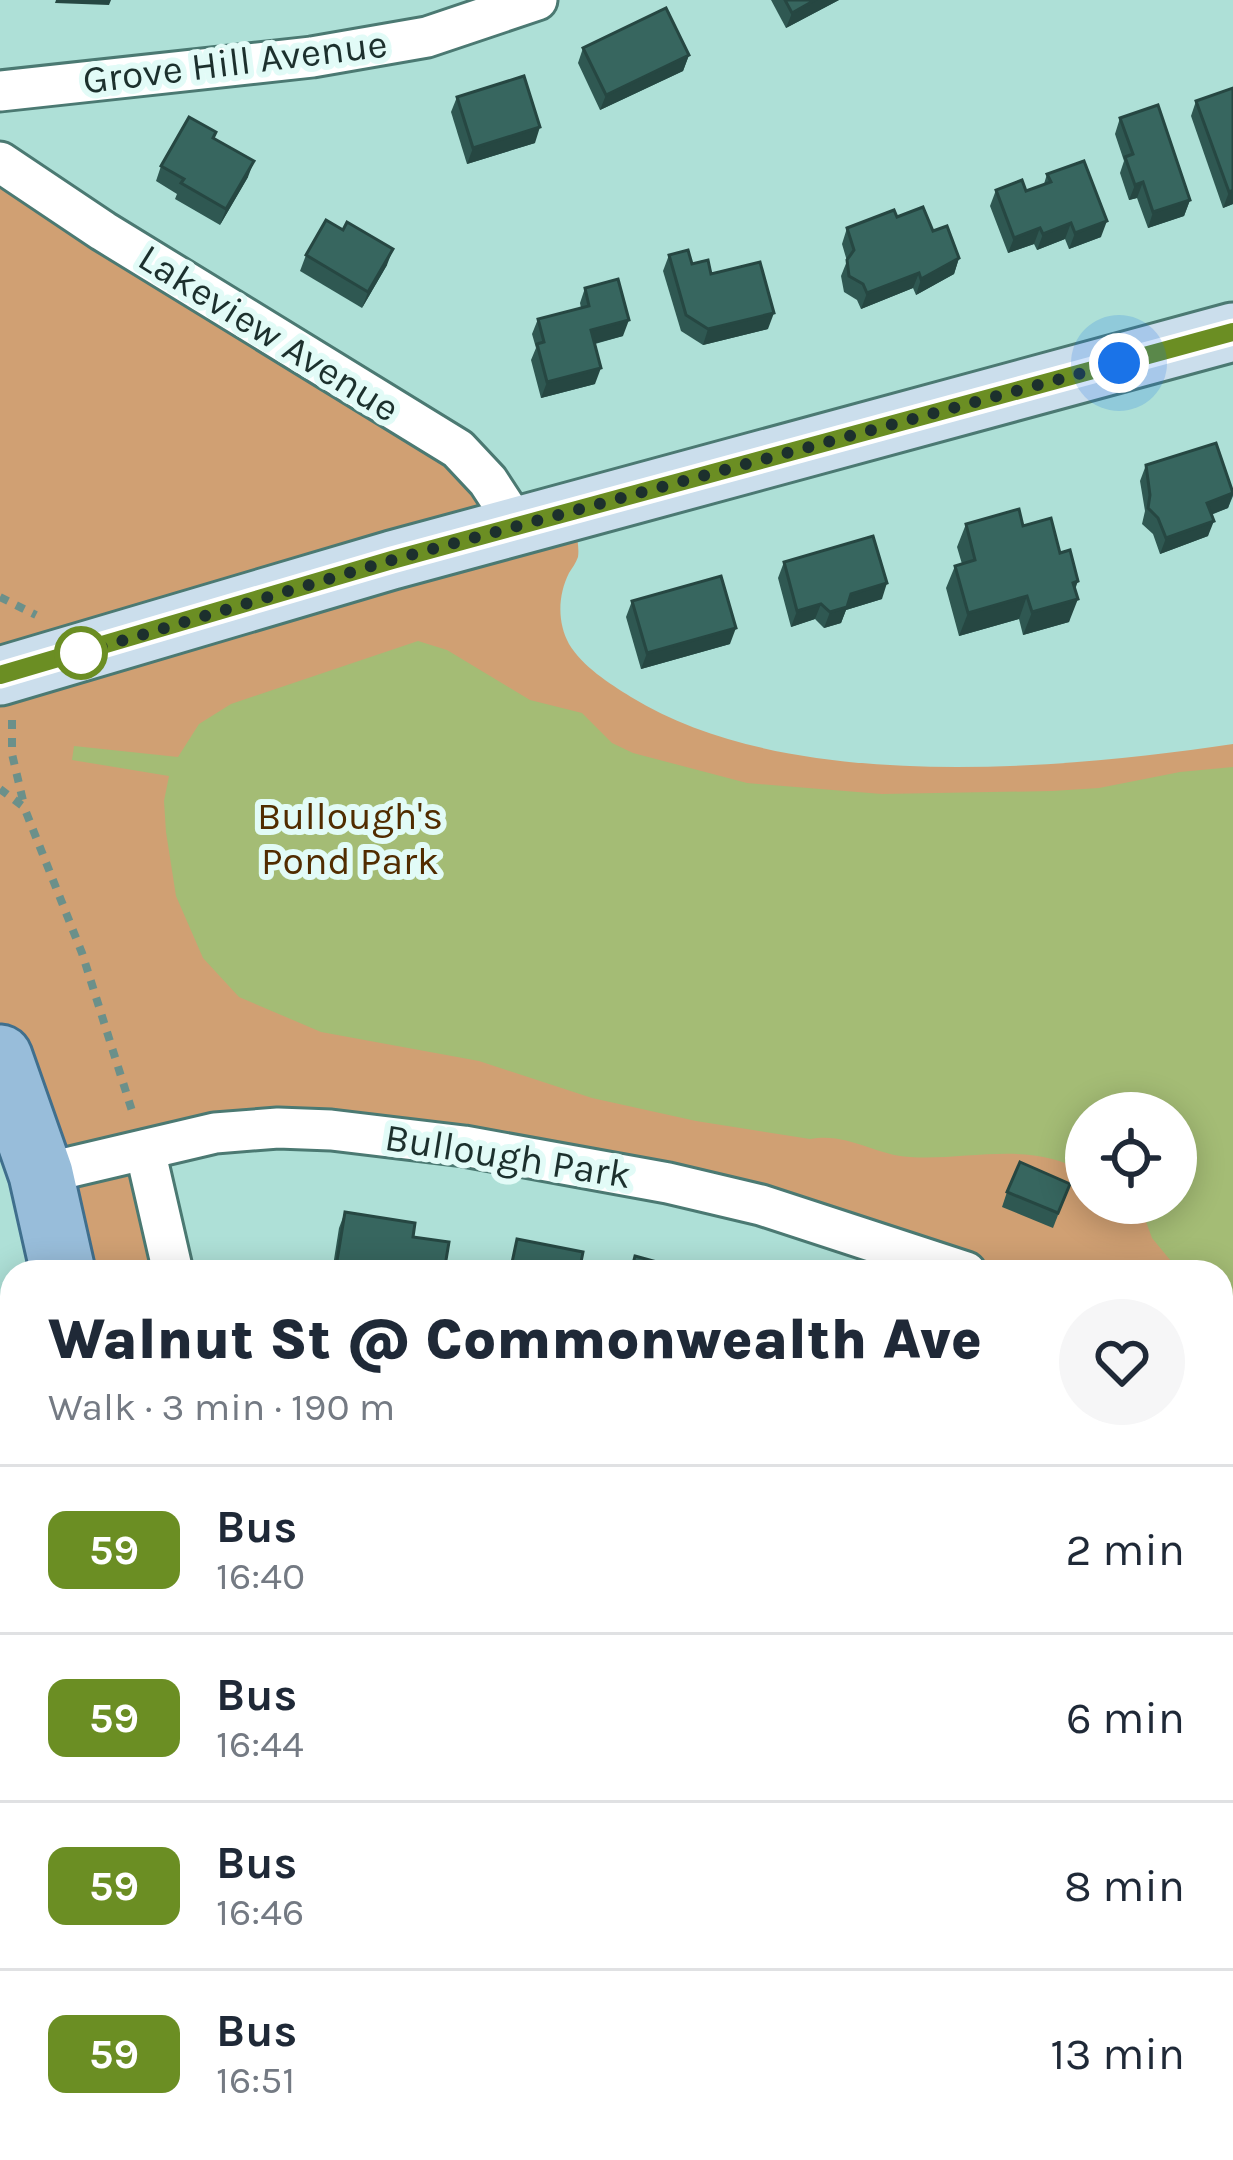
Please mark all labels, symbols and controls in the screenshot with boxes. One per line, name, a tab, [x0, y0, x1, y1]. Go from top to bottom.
street label: Grove Hill Avenue	[80, 20, 390, 104]
street label: Lakeview Avenue	[130, 234, 408, 432]
your location	[1089, 333, 1149, 393]
unlabelled marker	[56, 628, 106, 678]
park label: Bullough's Pond Park	[257, 793, 443, 884]
map controls	[1065, 1092, 1197, 1224]
button: locate	[1065, 1092, 1197, 1224]
street label: Bullough Park	[382, 1114, 634, 1198]
button: heart	[1059, 1299, 1185, 1425]
text: Walnut St @ Commonwealth Ave	[48, 1306, 982, 1372]
text: Walk · 3 min · 190 m	[48, 1384, 395, 1430]
text: Bus	[216, 1501, 297, 1553]
text: 2 min	[1066, 1524, 1185, 1576]
text: 59	[89, 1525, 139, 1575]
text: 16:40	[216, 1553, 305, 1599]
text: Bus	[216, 1669, 297, 1721]
text: 6 min	[1066, 1692, 1185, 1744]
text: 59	[89, 1693, 139, 1743]
text: 16:44	[216, 1721, 304, 1767]
text: Bus	[216, 1837, 297, 1889]
text: 8 min	[1064, 1860, 1185, 1912]
text: 59	[89, 1861, 139, 1911]
text: 16:46	[216, 1889, 304, 1935]
text: Bus	[216, 2005, 297, 2057]
text: 13 min	[1050, 2028, 1185, 2080]
text: 59	[89, 2029, 139, 2079]
text: 16:51	[216, 2057, 295, 2103]

